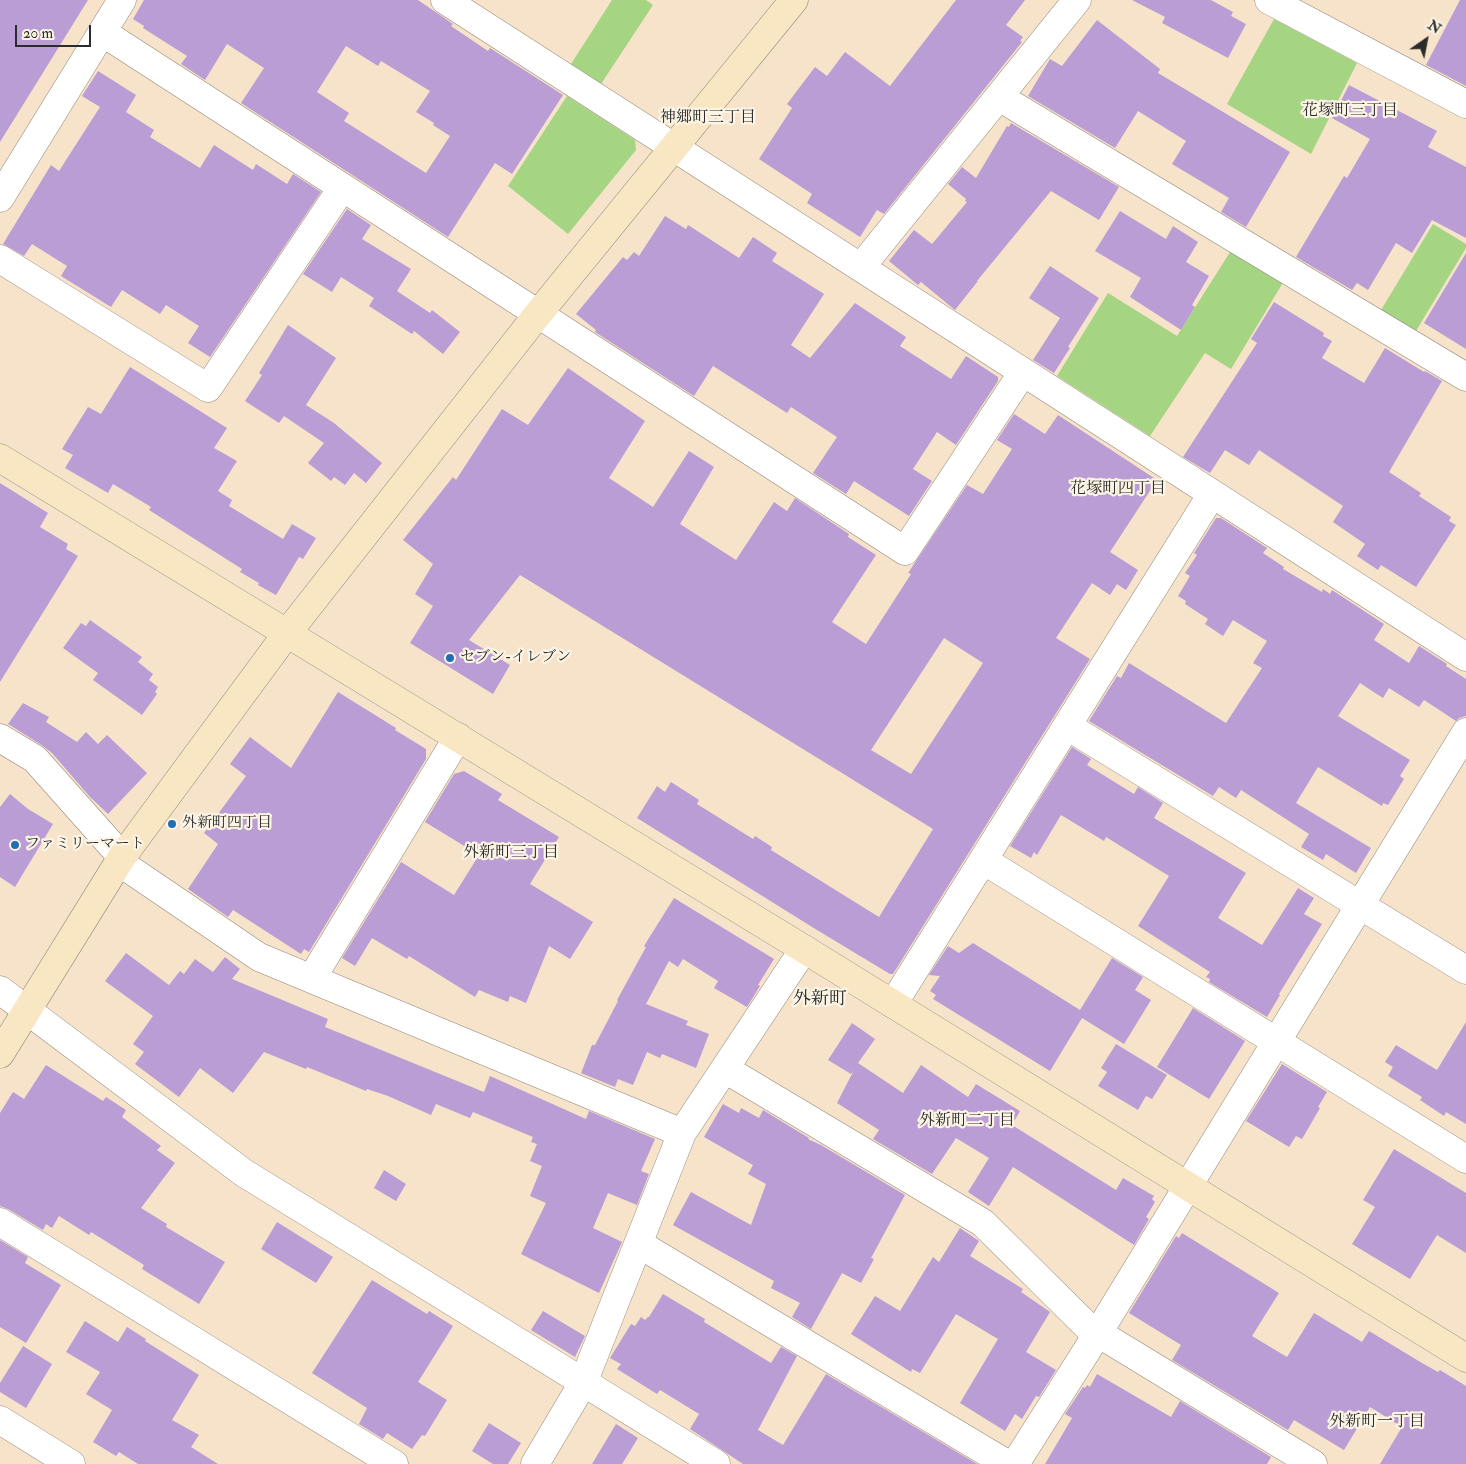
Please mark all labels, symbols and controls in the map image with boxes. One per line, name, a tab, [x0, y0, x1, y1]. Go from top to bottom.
scale bar	[18, 15, 94, 47]
north arrow	[1401, 15, 1451, 65]
text: N	[1425, 16, 1444, 38]
text: 20 m	[23, 24, 53, 43]
district label: 花塚町三丁目	[1302, 102, 1398, 122]
district label: 神郷町三丁目	[660, 109, 756, 129]
district label: 花塚町四丁目	[1070, 480, 1166, 500]
place label: セブン-イレブン	[460, 649, 571, 667]
marker: セブン-イレブン	[444, 652, 456, 664]
place label: 外新町四丁目	[182, 815, 272, 833]
marker: 外新町四丁目	[166, 818, 178, 830]
place label: ファミリーマート	[25, 836, 145, 854]
marker: ファミリーマート	[9, 839, 21, 851]
district label: 外新町三丁目	[463, 844, 559, 864]
district label: 外新町	[793, 989, 847, 1011]
district label: 外新町二丁目	[919, 1112, 1015, 1132]
district label: 外新町一丁目	[1329, 1413, 1425, 1433]

